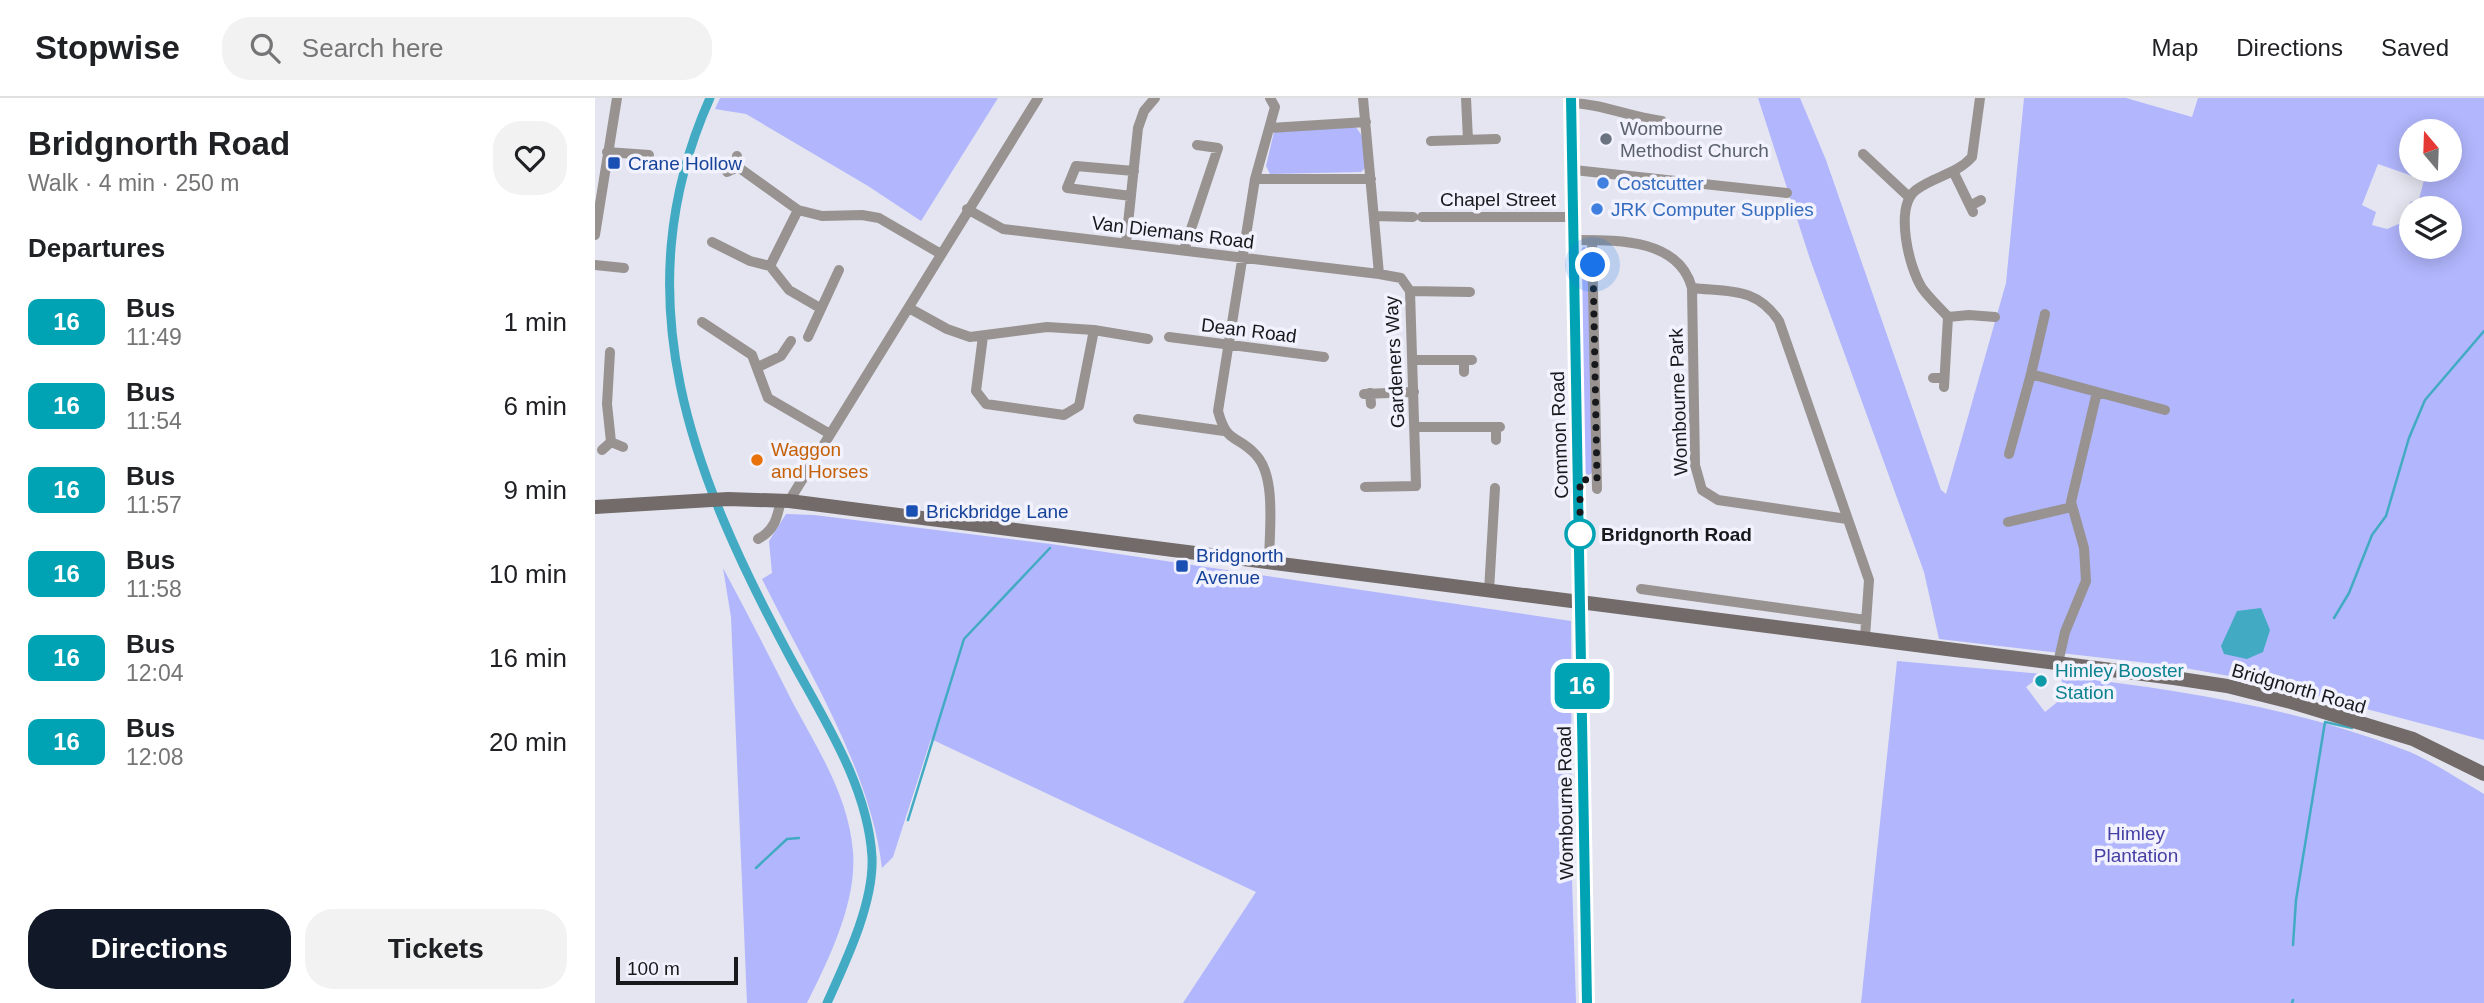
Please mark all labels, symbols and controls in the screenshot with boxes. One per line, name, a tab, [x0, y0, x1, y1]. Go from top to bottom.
search box	[222, 17, 712, 80]
text: Stopwise	[35, 29, 180, 66]
icon: search	[246, 29, 284, 67]
text: Search here	[302, 33, 444, 63]
text: Map	[2152, 34, 2198, 61]
text: Directions	[2236, 34, 2343, 61]
text: Saved	[2381, 34, 2449, 61]
place label: Wombourne Methodist Church	[1620, 118, 1769, 161]
north arrow	[2399, 119, 2462, 182]
map controls	[2399, 119, 2462, 259]
button: heart	[493, 121, 567, 195]
text: Bridgnorth Road	[28, 125, 290, 162]
marker: Wombourne Methodist Church	[1598, 131, 1614, 147]
place label: Crane Hollow	[628, 153, 742, 174]
marker: Crane Hollow	[606, 155, 622, 171]
text: Walk · 4 min · 250 m	[28, 170, 239, 196]
place label: Costcutter	[1617, 173, 1704, 194]
marker: Costcutter	[1595, 175, 1611, 191]
street label: Chapel Street	[1440, 189, 1557, 210]
button: layers	[2399, 196, 2462, 259]
place label: JRK Computer Supplies	[1611, 199, 1814, 220]
marker: JRK Computer Supplies	[1589, 201, 1605, 217]
street label: Van Diemans Road	[1091, 212, 1255, 253]
text: Departures	[28, 233, 165, 263]
your location	[1575, 247, 1610, 282]
text: Bus	[126, 293, 175, 323]
street label: Gardeners Way	[1381, 295, 1408, 429]
text: 1 min	[503, 307, 567, 337]
text: 16	[53, 308, 80, 335]
street label: Dean Road	[1200, 314, 1298, 347]
text: 11:49	[126, 324, 182, 350]
street label: Wombourne Park	[1665, 327, 1692, 476]
street label: Common Road	[1547, 371, 1572, 499]
text: Bus	[126, 377, 175, 407]
text: 6 min	[503, 391, 567, 421]
text: 16	[53, 392, 80, 419]
text: 11:54	[126, 408, 182, 434]
place label: Waggon and Horses	[771, 439, 868, 482]
marker: Waggon and Horses	[749, 452, 765, 468]
text: Bus	[126, 461, 175, 491]
text: 9 min	[503, 475, 567, 505]
text: 16	[53, 476, 80, 503]
text: 11:57	[126, 492, 182, 518]
place label: Brickbridge Lane	[926, 501, 1069, 522]
marker: Brickbridge Lane	[904, 503, 920, 519]
marker: Bridgnorth Road	[1565, 519, 1595, 549]
place label: Bridgnorth Road	[1601, 524, 1752, 545]
text: Bus	[126, 545, 175, 575]
place label: Bridgnorth Avenue	[1196, 545, 1284, 588]
marker: Bridgnorth Avenue	[1174, 558, 1190, 574]
text: 10 min	[489, 559, 567, 589]
text: 16	[53, 560, 80, 587]
text: 11:58	[126, 576, 182, 602]
text: Bus	[126, 629, 175, 659]
text: 16 min	[489, 643, 567, 673]
text: 16	[53, 644, 80, 671]
street label: Bridgnorth Road	[2229, 659, 2368, 718]
text: 12:04	[126, 660, 184, 686]
place label: Himley Booster Station	[2055, 660, 2184, 703]
line badge: 16	[1551, 663, 1613, 709]
text: 16	[1569, 672, 1595, 699]
marker: Himley Booster Station	[2033, 673, 2049, 689]
text: Bus	[126, 713, 175, 743]
street label: Wombourne Road	[1554, 726, 1577, 880]
text: 20 min	[489, 727, 567, 757]
text: 16	[53, 728, 80, 755]
text: 12:08	[126, 744, 184, 770]
park label: Himley Plantation	[2094, 823, 2178, 866]
button: Directions	[28, 909, 291, 989]
button: Tickets	[305, 909, 567, 989]
scale bar	[616, 954, 739, 986]
text: 100 m	[627, 958, 680, 979]

